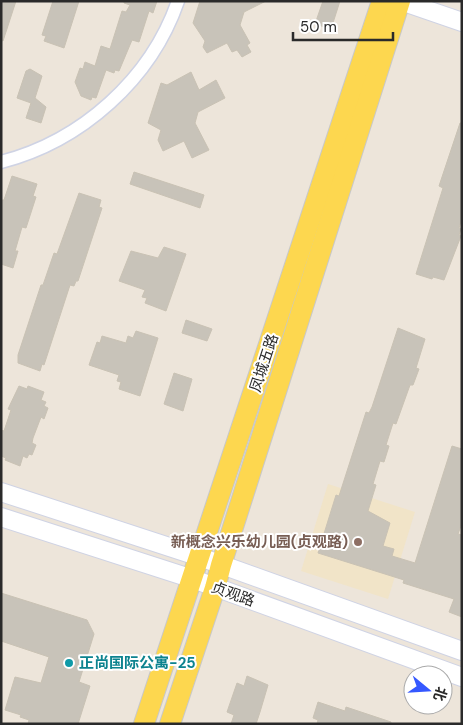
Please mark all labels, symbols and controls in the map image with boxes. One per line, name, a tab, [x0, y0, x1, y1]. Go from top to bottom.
scale bar	[293, 10, 393, 42]
text: 50 m	[300, 17, 337, 37]
street label: 凤城五路	[245, 331, 283, 395]
place label: 新概念兴乐幼儿园(贞观路)	[171, 532, 348, 552]
marker: 新概念兴乐幼儿园(贞观路)	[352, 536, 364, 548]
street label: 贞观路	[208, 577, 258, 611]
place label: 正尚国际公寓-25	[79, 653, 196, 673]
marker: 正尚国际公寓-25	[63, 657, 75, 669]
north arrow	[403, 665, 453, 715]
text: 北	[430, 685, 451, 703]

